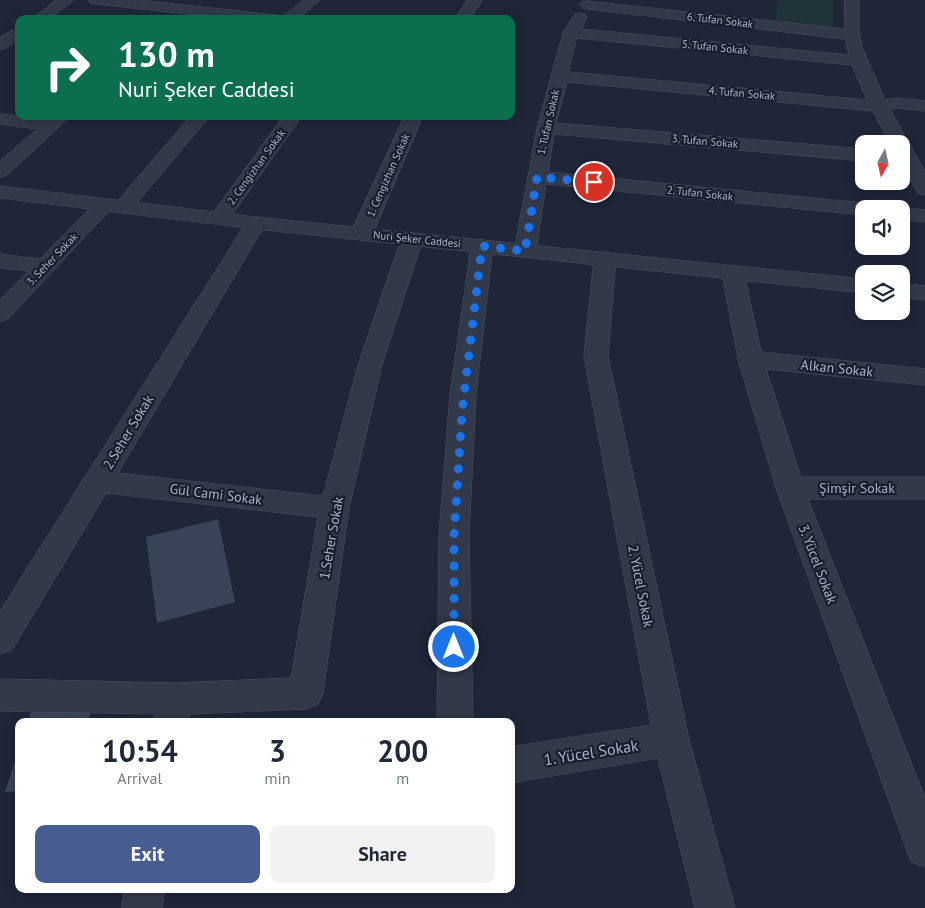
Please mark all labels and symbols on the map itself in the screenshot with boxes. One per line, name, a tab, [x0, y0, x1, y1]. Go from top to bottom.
street label: 6. Tufan Sokak	[686, 9, 755, 31]
street label: 5. Tufan Sokak	[681, 37, 750, 58]
street label: 4. Tufan Sokak	[708, 83, 777, 103]
street label: 1. Tufan Sokak	[534, 87, 562, 156]
street label: 2. Cengizhan Sokak	[224, 126, 289, 207]
street label: 1. Cengizhan Sokak	[363, 130, 413, 219]
street label: 3. Tufan Sokak	[671, 131, 740, 151]
north arrow	[855, 135, 910, 190]
pin	[573, 161, 615, 203]
street label: 2. Tufan Sokak	[666, 183, 735, 204]
street label: Nuri Şeker Caddesi	[372, 227, 462, 251]
street label: 3. Seher Sokak	[23, 229, 81, 288]
street label: Alkan Sokak	[800, 355, 874, 381]
street label: 2.Seher Sokak	[99, 391, 157, 473]
street label: Gül Cami Sokak	[169, 479, 263, 509]
street label: Şimşir Sokak	[819, 479, 895, 497]
street label: 1.Seher Sokak	[315, 495, 347, 581]
street label: 3. Yücel Sokak	[795, 522, 841, 607]
street label: 2. Yücel Sokak	[624, 543, 658, 629]
position arrow	[427, 620, 479, 672]
street label: 1. Yücel Sokak	[542, 735, 640, 769]

